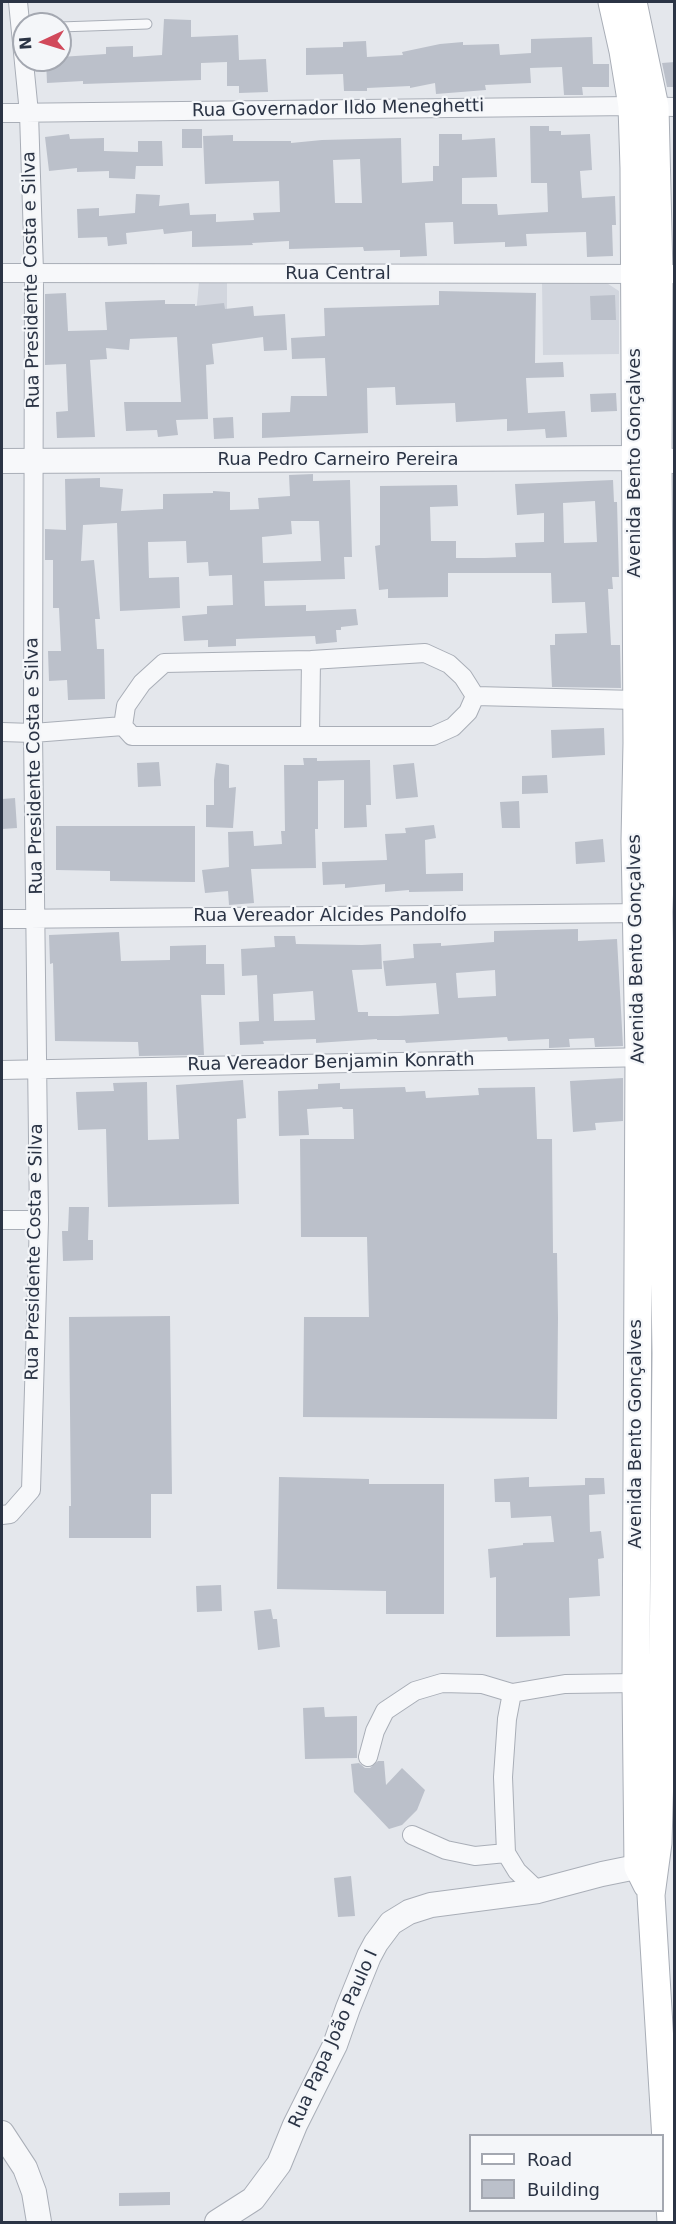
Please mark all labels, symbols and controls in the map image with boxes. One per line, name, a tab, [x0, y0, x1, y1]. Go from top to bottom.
north arrow	[12, 12, 72, 72]
text: N	[16, 36, 35, 51]
street label: Rua Governador Ildo Meneghetti	[192, 96, 484, 122]
street label: Rua Presidente Costa e Silva	[19, 151, 45, 409]
street label: Rua Central	[285, 263, 391, 285]
street label: Avenida Bento Gonçalves	[624, 348, 646, 578]
street label: Rua Pedro Carneiro Pereira	[217, 449, 459, 471]
street label: Rua Presidente Costa e Silva	[22, 637, 48, 895]
street label: Avenida Bento Gonçalves	[624, 834, 650, 1064]
street label: Rua Vereador Alcides Pandolfo	[193, 905, 467, 927]
street label: Rua Vereador Benjamin Konrath	[187, 1050, 475, 1076]
street label: Rua Presidente Costa e Silva	[22, 1123, 48, 1381]
street label: Avenida Bento Gonçalves	[625, 1319, 647, 1549]
street label: Rua Papa João Paulo I	[285, 1947, 383, 2131]
legend	[469, 2134, 664, 2212]
text: Road	[527, 2149, 572, 2170]
text: Building	[527, 2179, 600, 2200]

